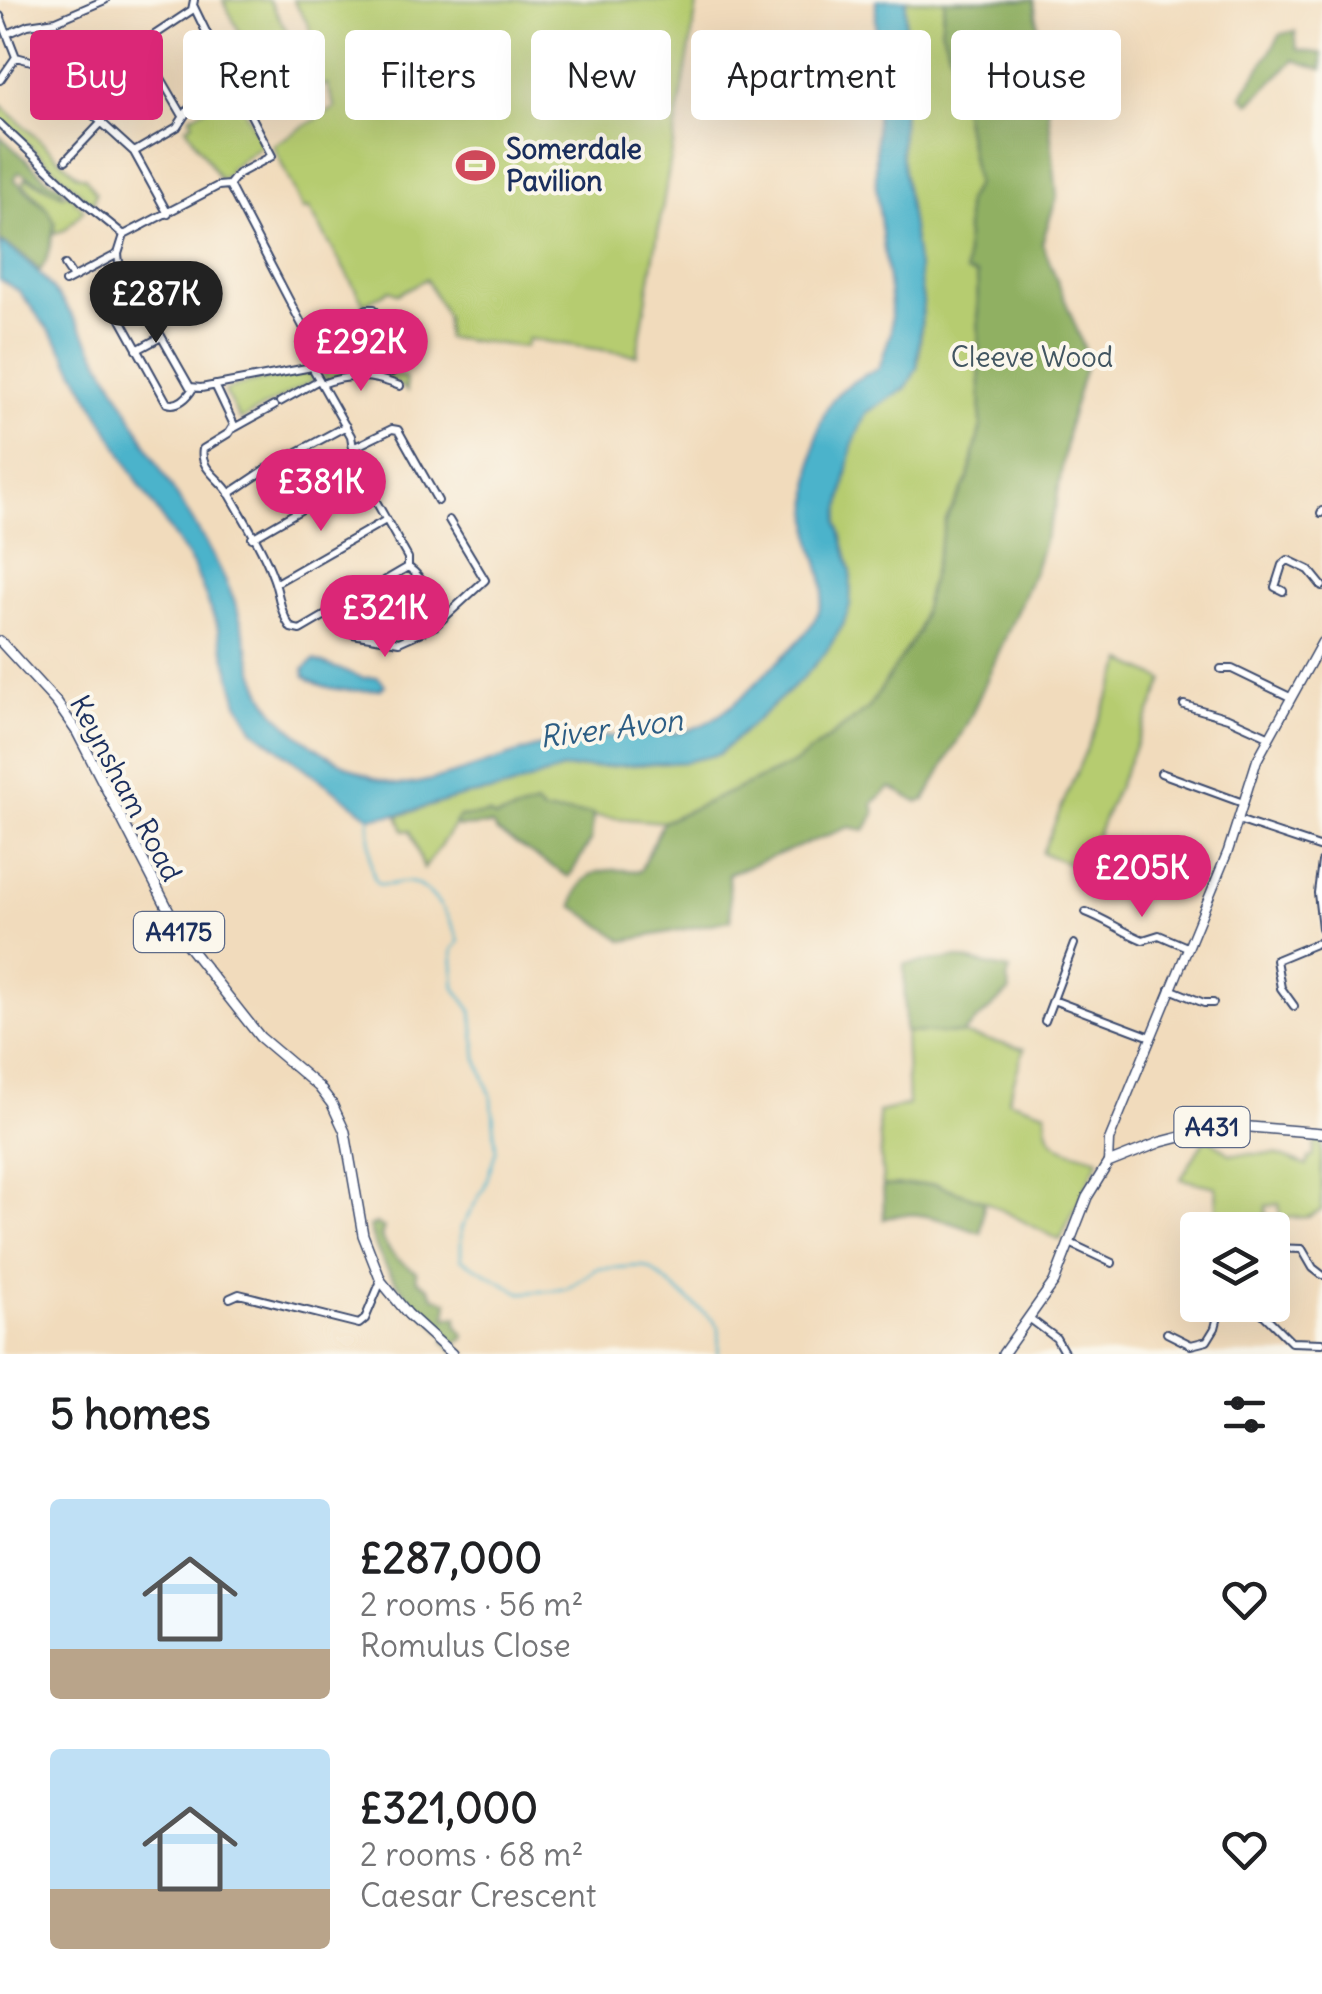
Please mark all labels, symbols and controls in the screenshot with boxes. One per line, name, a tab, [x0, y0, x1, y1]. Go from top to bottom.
chip: Buy	[30, 30, 163, 120]
chip: Rent	[183, 30, 325, 120]
chip: Filters	[345, 30, 511, 120]
chip: New	[531, 30, 671, 120]
chip: Apartment	[691, 30, 931, 120]
chip: House	[951, 30, 1121, 120]
place label: Somerdale Pavilion	[506, 131, 642, 199]
sports icon: Somerdale Pavilion	[455, 144, 497, 186]
pin: £287K	[86, 261, 226, 346]
text: £287K	[112, 273, 200, 314]
pin: £292K	[291, 309, 431, 394]
text: £292K	[316, 321, 406, 362]
park label: Cleeve Wood	[951, 339, 1113, 375]
pin: £381K	[251, 449, 391, 534]
text: £381K	[278, 461, 364, 502]
pin: £321K	[315, 575, 455, 660]
text: £321K	[342, 587, 428, 628]
street label: Keynsham Road	[62, 689, 190, 887]
water label: River Avon	[537, 700, 685, 756]
pin: £205K	[1072, 835, 1212, 920]
text: £205K	[1095, 847, 1189, 888]
road number: A4175	[134, 912, 224, 952]
road number: A431	[1174, 1107, 1250, 1147]
map controls	[1180, 1212, 1290, 1322]
button: layers	[1180, 1212, 1290, 1322]
icon: filters	[1217, 1387, 1272, 1442]
text: 5 homes	[50, 1388, 211, 1440]
text: £287,000	[360, 1532, 542, 1584]
icon: home	[130, 1539, 250, 1659]
icon: heart	[1217, 1572, 1272, 1627]
text: 2 rooms · 56 m²	[360, 1584, 583, 1625]
text: Romulus Close	[360, 1625, 571, 1666]
text: £321,000	[360, 1782, 538, 1834]
icon: home	[130, 1789, 250, 1909]
icon: heart	[1217, 1822, 1272, 1877]
text: 2 rooms · 68 m²	[360, 1834, 583, 1875]
text: Caesar Crescent	[360, 1875, 596, 1916]

